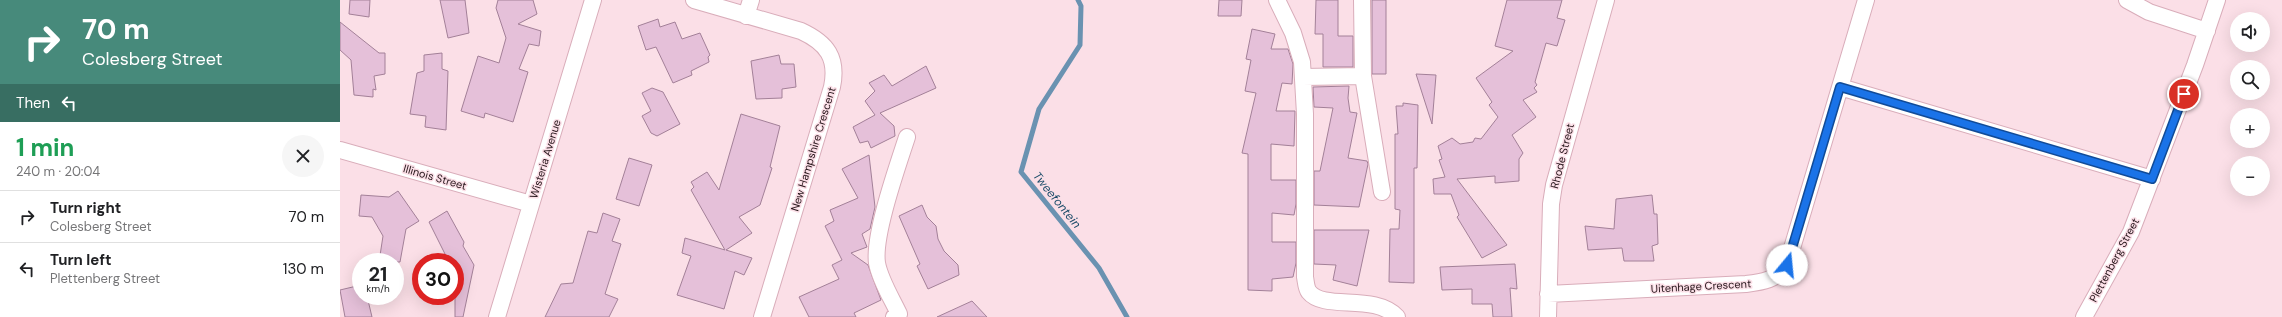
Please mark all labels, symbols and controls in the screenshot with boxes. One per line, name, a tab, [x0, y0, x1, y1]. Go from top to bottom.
text: 70 m	[82, 11, 150, 48]
map controls	[2230, 12, 2270, 196]
button: sound	[2230, 12, 2270, 52]
icon: right	[16, 16, 68, 68]
text: Colesberg Street	[82, 47, 223, 71]
button: search	[2230, 60, 2270, 100]
pin	[2167, 77, 2201, 111]
icon: arrive	[2173, 83, 2195, 105]
street label: New Hampshire Crescent	[787, 85, 839, 213]
icon: left	[58, 92, 80, 114]
text: Then	[16, 93, 50, 113]
button: +	[2230, 108, 2270, 148]
street label: Wisteria Avenue	[526, 118, 564, 200]
street label: Rhode Street	[1547, 122, 1577, 190]
text: 1 min	[16, 132, 74, 163]
button: close	[282, 135, 324, 177]
button: −	[2230, 156, 2270, 196]
street label: Illinois Street	[402, 161, 468, 193]
text: 240 m · 20:04	[16, 163, 100, 180]
water label: Tweefontein	[1029, 168, 1085, 232]
text: Turn right	[50, 198, 121, 218]
icon: right	[16, 206, 38, 228]
text: 70 m	[289, 207, 324, 227]
street label: Plettenberg Street	[2086, 216, 2142, 304]
text: Colesberg Street	[50, 218, 152, 235]
position arrow	[1766, 244, 1808, 286]
text: Turn left	[50, 250, 111, 270]
speed limit sign: 30	[412, 253, 464, 305]
icon: left	[16, 258, 38, 280]
text: 130 m	[283, 259, 324, 279]
text: 21	[369, 261, 387, 287]
text: Plettenberg Street	[50, 270, 160, 287]
street label: Uitenhage Crescent	[1650, 276, 1752, 296]
text: km/h	[366, 282, 390, 295]

